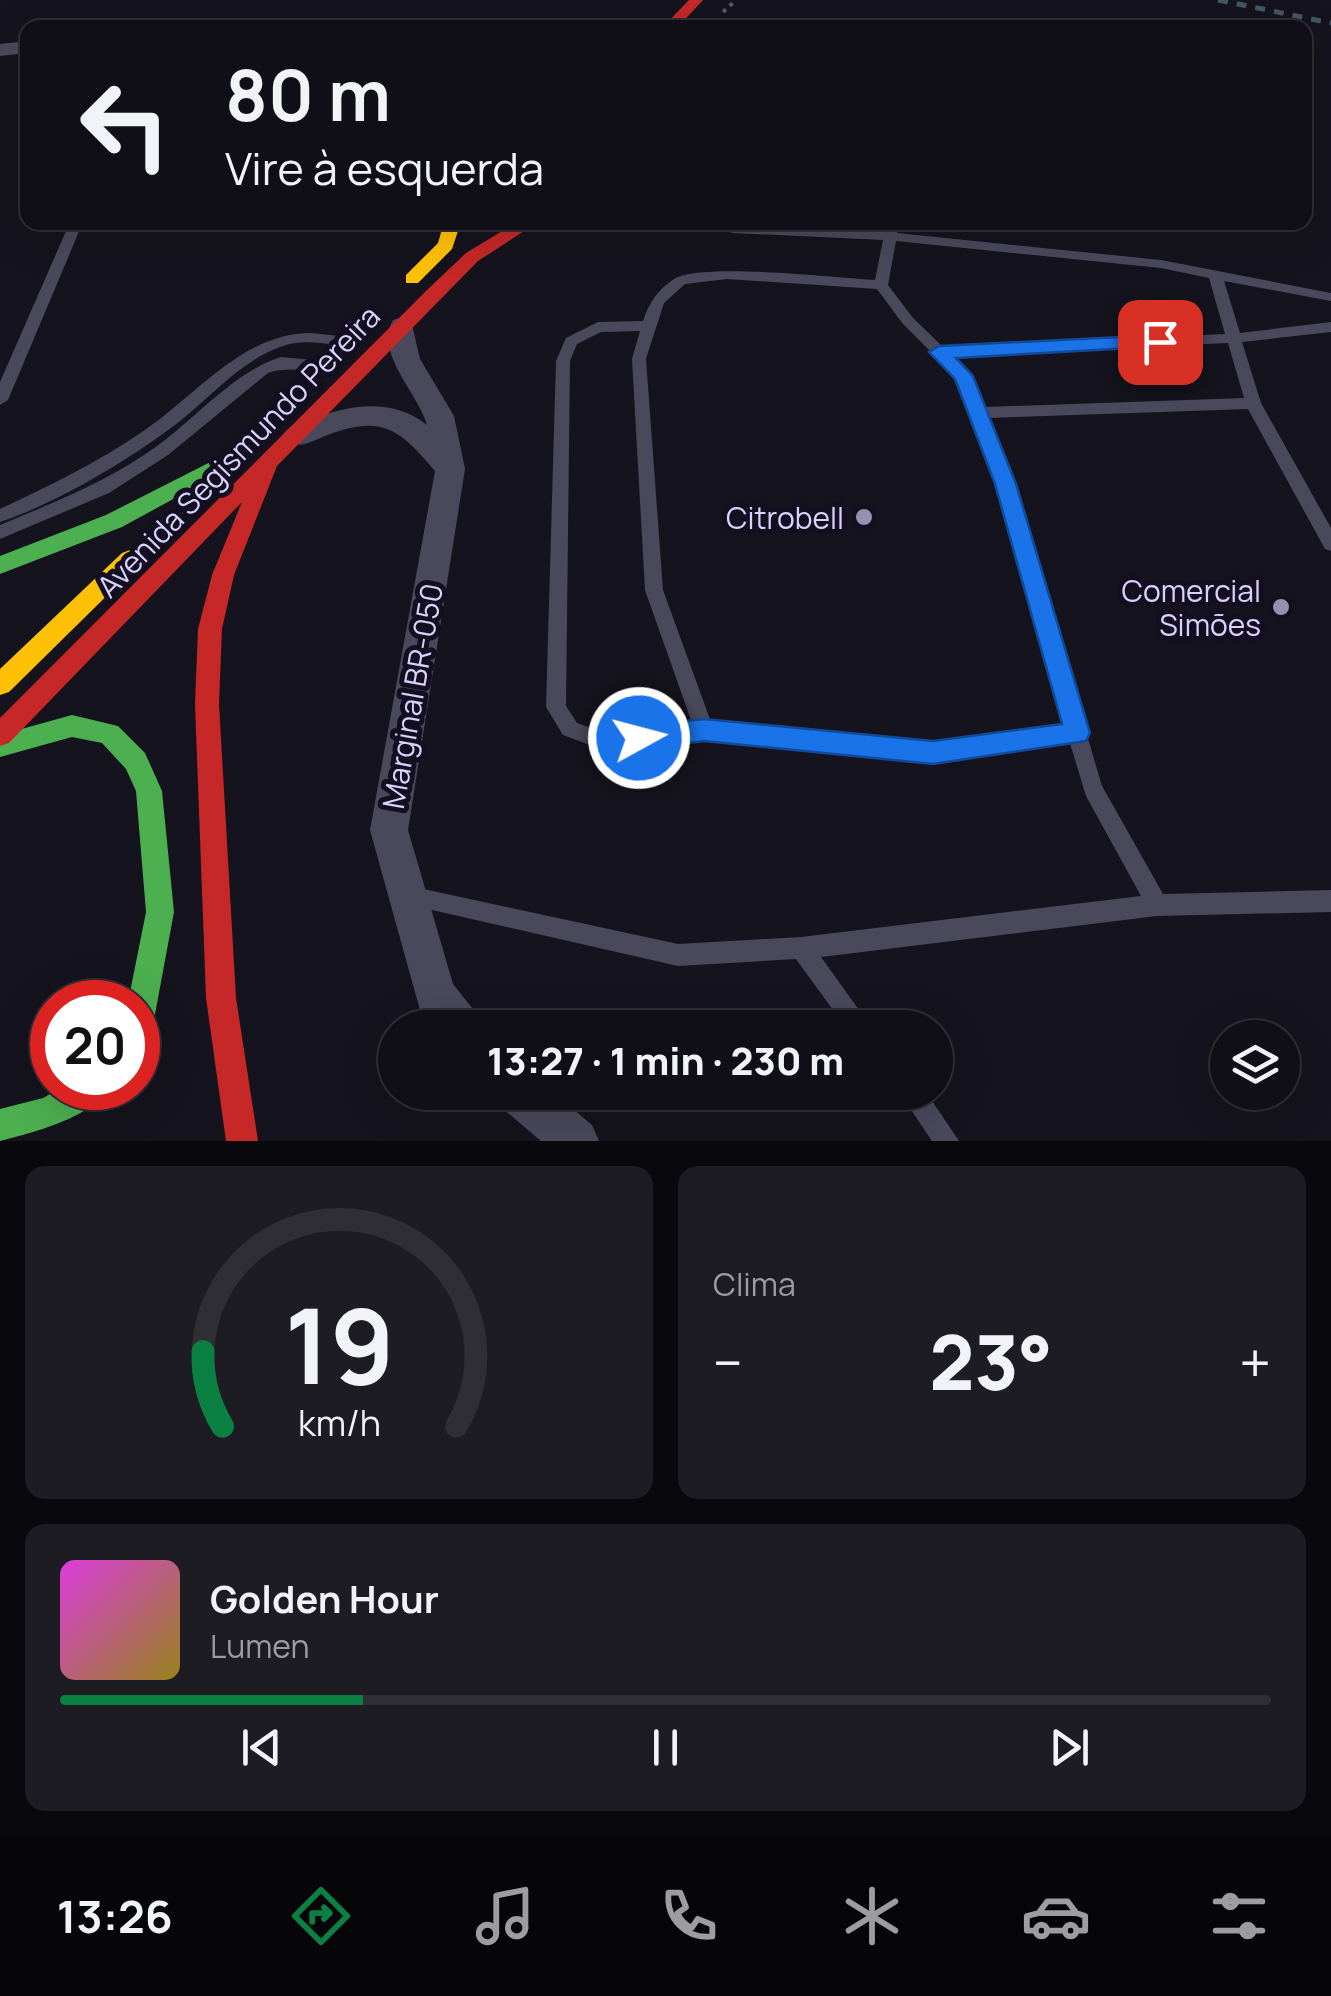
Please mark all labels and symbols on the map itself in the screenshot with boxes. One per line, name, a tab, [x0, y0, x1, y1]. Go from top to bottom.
street label: Avenida Segismundo Pereira	[87, 296, 389, 606]
pin	[1118, 300, 1203, 385]
place label: Citrobell	[726, 497, 844, 538]
marker: Citrobell	[853, 506, 875, 528]
place label: Comercial Simões	[1122, 570, 1261, 645]
street label: Marginal BR-050	[372, 580, 452, 812]
marker: Comercial Simões	[1270, 596, 1292, 618]
position arrow	[587, 686, 691, 790]
speed limit sign: 20	[30, 980, 160, 1110]

